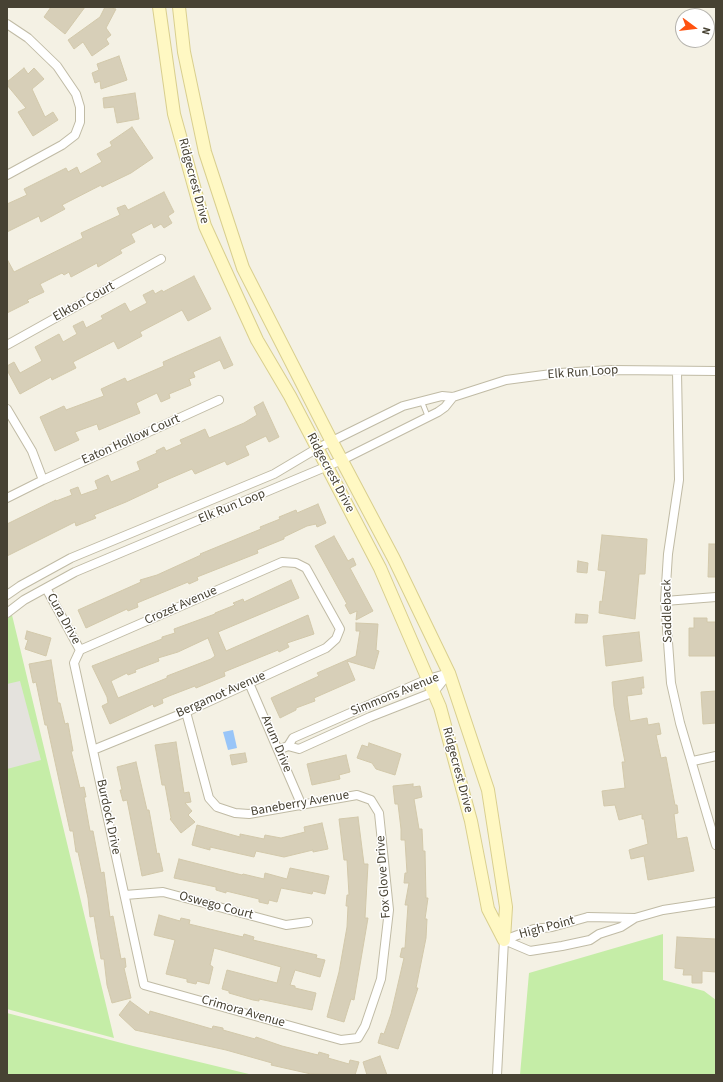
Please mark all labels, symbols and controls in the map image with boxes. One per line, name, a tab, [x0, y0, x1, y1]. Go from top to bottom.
north arrow	[675, 8, 715, 48]
text: N	[698, 25, 714, 36]
street label: Ridgecrest Drive	[174, 137, 212, 225]
street label: Elkton Court	[51, 279, 117, 325]
street label: Elk Run Loop	[547, 363, 619, 383]
street label: Eaton Hollow Court	[80, 411, 182, 469]
street label: Ridgecrest Drive	[303, 431, 357, 515]
street label: Elk Run Loop	[196, 486, 268, 528]
street label: Saddleback	[660, 579, 676, 643]
street label: Crozet Avenue	[142, 583, 220, 629]
street label: Cura Drive	[43, 591, 83, 647]
street label: Bergamot Avenue	[174, 668, 268, 722]
street label: Simmons Avenue	[349, 670, 441, 720]
street label: Arum Drive	[257, 713, 295, 775]
street label: Ridgecrest Drive	[438, 726, 476, 814]
street label: Burdock Drive	[92, 778, 124, 856]
street label: Baneberry Avenue	[250, 788, 350, 820]
street label: Fox Glove Drive	[373, 835, 395, 919]
street label: Oswego Court	[177, 889, 255, 923]
street label: High Point	[518, 913, 576, 943]
street label: Crimora Avenue	[199, 993, 287, 1031]

